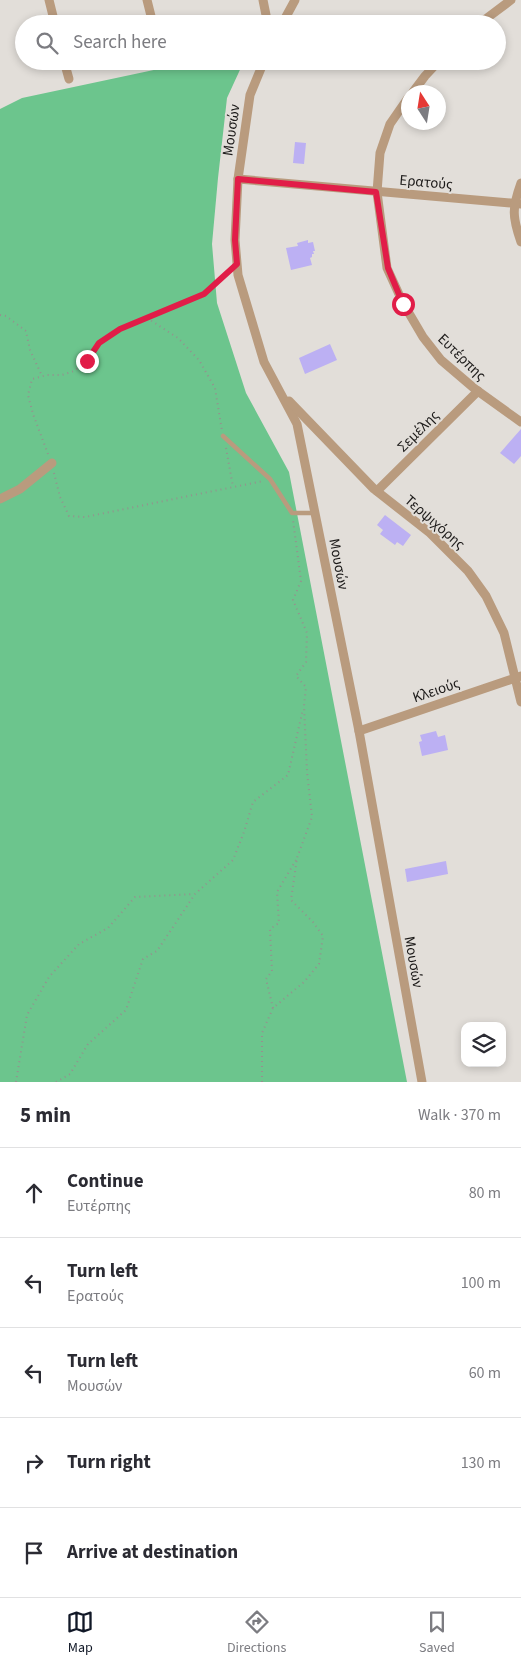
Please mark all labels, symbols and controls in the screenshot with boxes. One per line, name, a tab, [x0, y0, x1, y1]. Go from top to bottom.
search box	[15, 15, 506, 70]
icon: search	[33, 29, 61, 57]
text: Search here	[73, 29, 167, 56]
north arrow	[401, 85, 446, 130]
street label: Μουσών	[217, 103, 246, 157]
street label: Ερατούς	[399, 170, 454, 195]
route start	[392, 293, 415, 316]
street label: Ευτέρπης	[433, 329, 491, 386]
route end	[76, 350, 99, 373]
street label: Σεμέλης	[393, 405, 444, 457]
street label: Τερψιχόρης	[400, 490, 470, 555]
street label: Μουσών	[323, 537, 354, 592]
street label: Κλειούς	[410, 672, 463, 708]
street label: Μουσών	[399, 935, 428, 990]
map controls	[461, 1022, 506, 1067]
button: layers	[461, 1022, 506, 1067]
text: 5 min	[20, 1100, 71, 1130]
text: Walk · 370 m	[418, 1104, 501, 1126]
text: Continue	[67, 1168, 144, 1195]
icon: ahead	[20, 1179, 48, 1207]
text: 80 m	[469, 1182, 501, 1204]
text: Ευτέρπης	[67, 1195, 131, 1217]
text: Turn left	[67, 1258, 138, 1285]
icon: left	[20, 1269, 48, 1297]
text: 100 m	[461, 1272, 501, 1294]
text: Ερατούς	[67, 1285, 124, 1307]
text: Turn left	[67, 1348, 138, 1375]
icon: left	[20, 1359, 48, 1387]
text: 60 m	[469, 1362, 501, 1384]
text: Μουσών	[67, 1375, 122, 1397]
icon: right	[20, 1449, 48, 1477]
text: Turn right	[67, 1449, 151, 1476]
text: 130 m	[461, 1452, 501, 1474]
icon: arrive	[20, 1539, 48, 1567]
text: Arrive at destination	[67, 1539, 238, 1566]
tab: Map	[66, 1608, 94, 1658]
tab: Directions	[227, 1608, 286, 1658]
tab: Saved	[419, 1608, 455, 1658]

